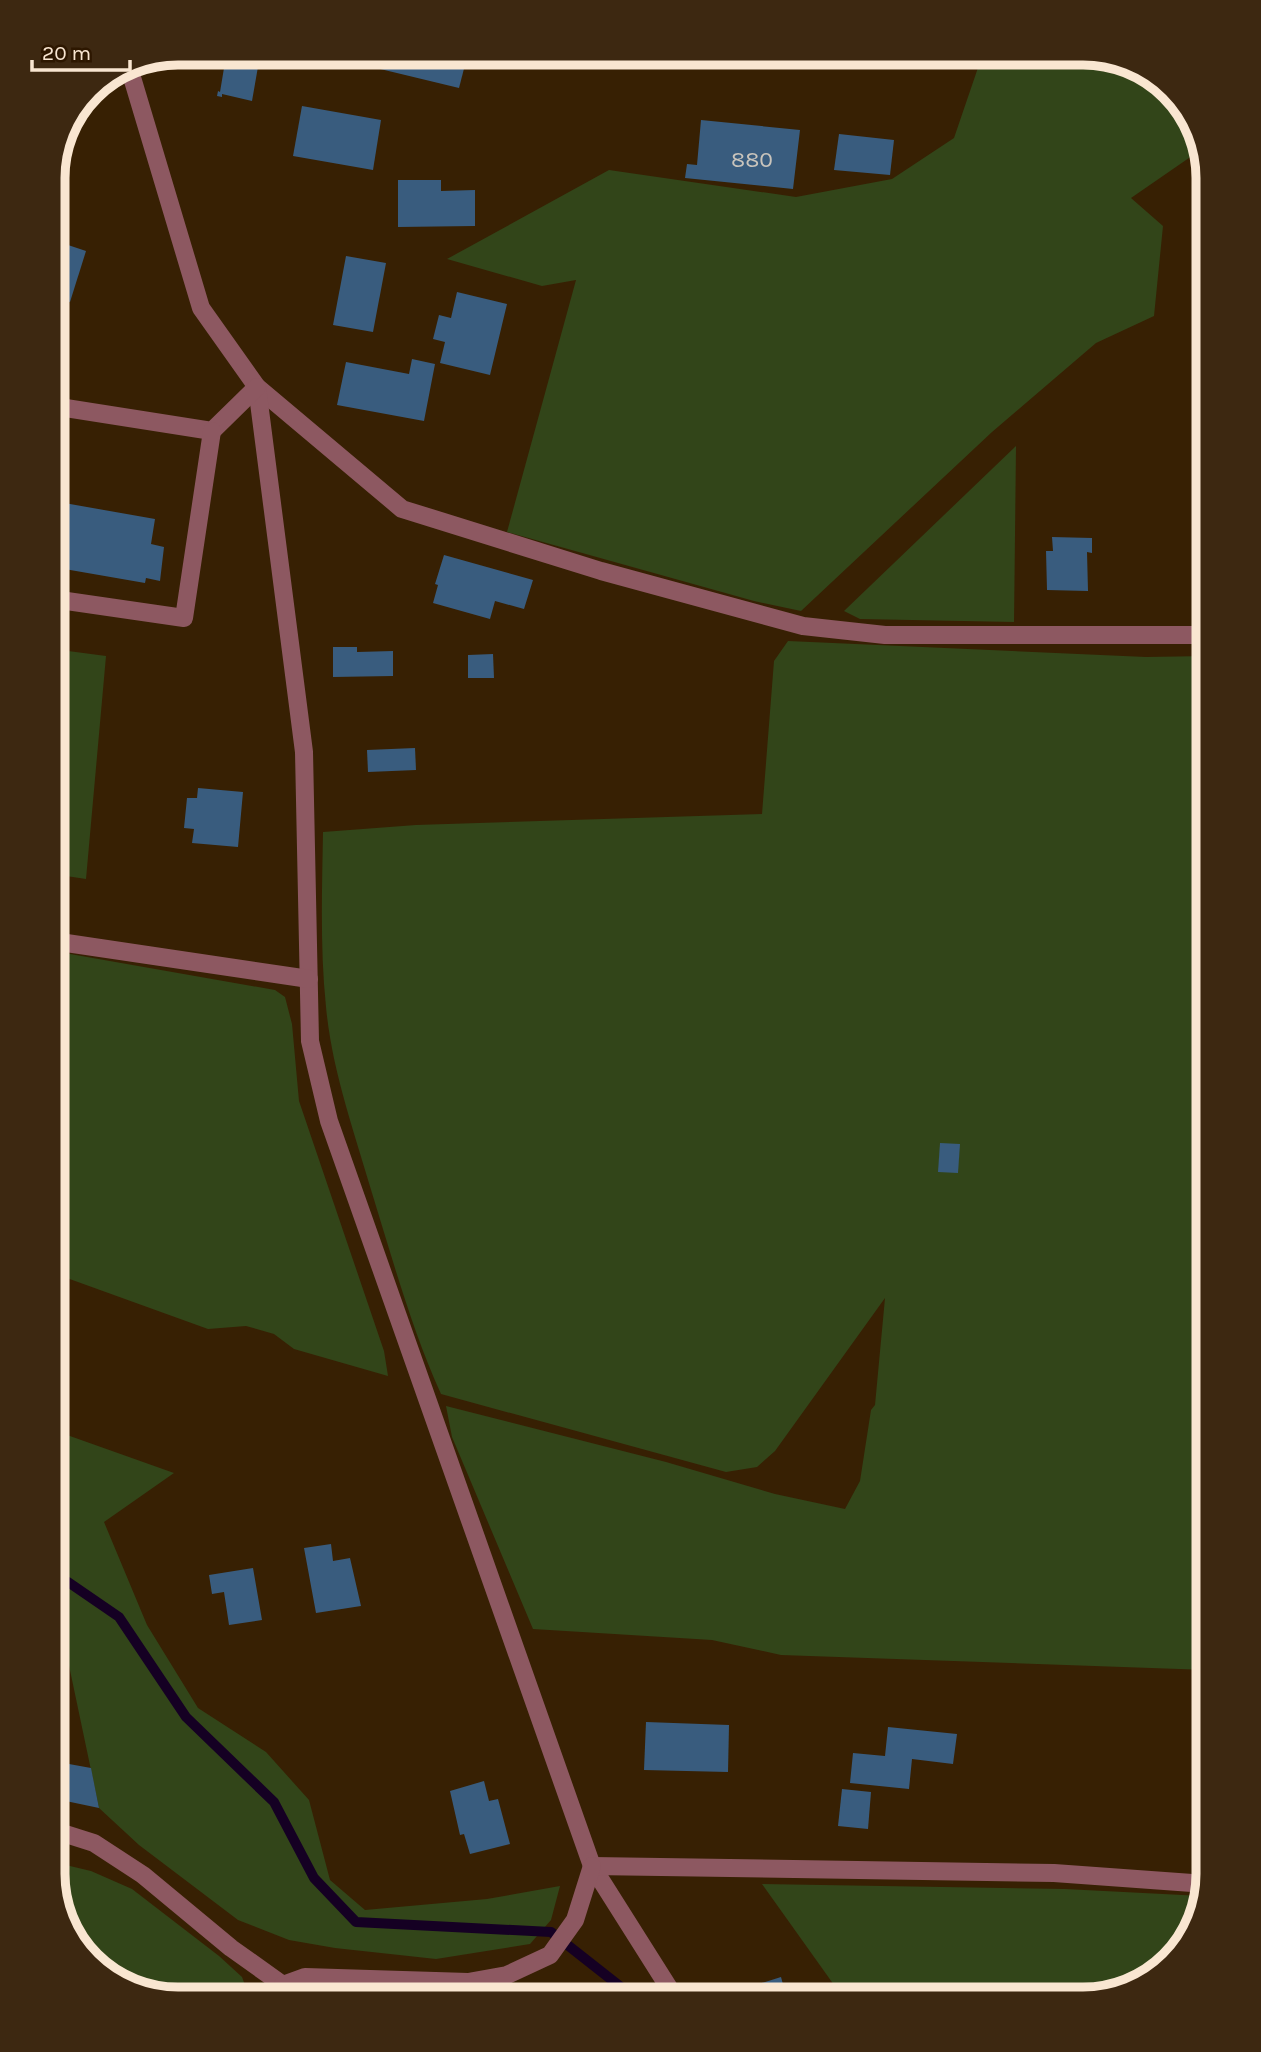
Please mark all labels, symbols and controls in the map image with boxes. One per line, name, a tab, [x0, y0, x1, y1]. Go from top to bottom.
scale bar	[32, 28, 130, 72]
text: 20 m	[42, 41, 91, 65]
house number: 880	[731, 146, 773, 173]

